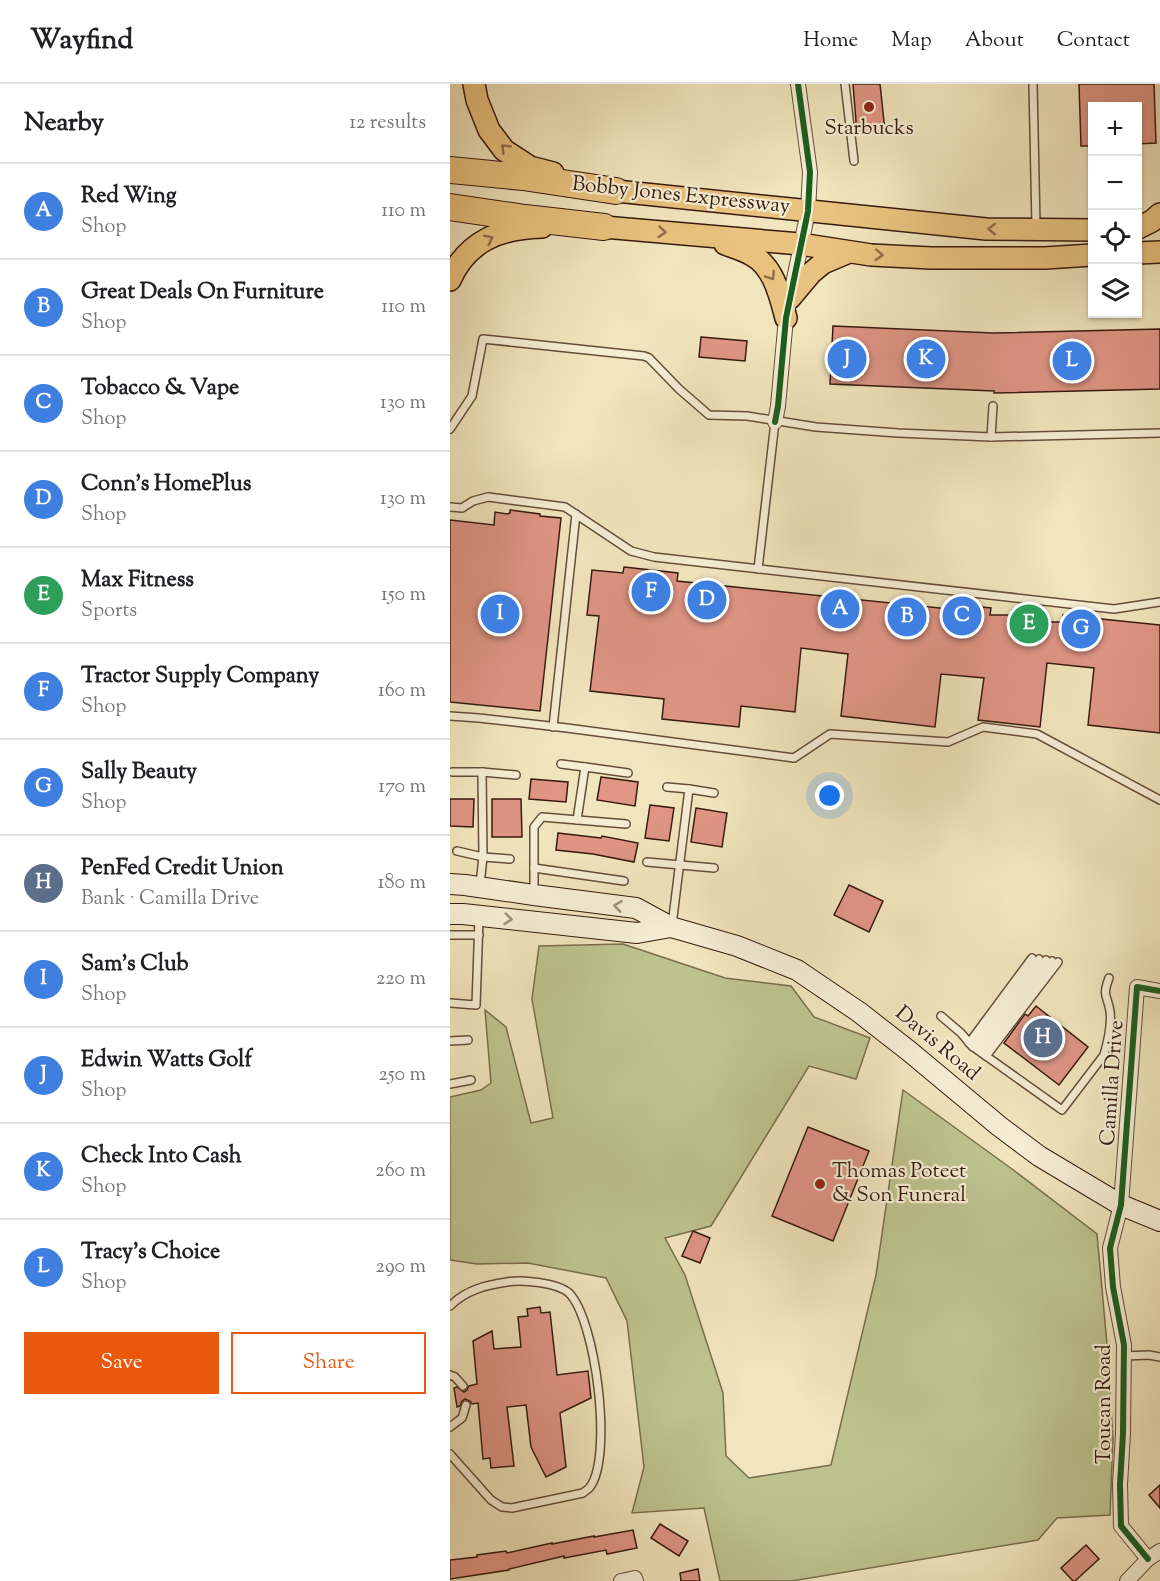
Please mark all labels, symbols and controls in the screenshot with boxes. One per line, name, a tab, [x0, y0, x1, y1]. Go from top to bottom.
text: Wayfind	[30, 21, 133, 61]
text: Home	[803, 26, 858, 56]
text: Map	[891, 26, 932, 56]
text: About	[965, 26, 1024, 56]
text: Contact	[1057, 26, 1130, 56]
marker: Starbucks	[862, 100, 876, 114]
map controls	[1088, 102, 1142, 318]
button: +	[1088, 102, 1142, 156]
text: Nearby	[24, 105, 104, 142]
text: 12 results	[349, 109, 426, 138]
place label: Starbucks	[824, 114, 914, 144]
one-way arrow	[501, 144, 511, 155]
button: −	[1088, 156, 1142, 210]
street label: Bobby Jones Expressway	[570, 170, 792, 222]
text: Red Wing	[81, 181, 176, 213]
text: A	[35, 197, 52, 226]
text: 110 m	[381, 197, 426, 226]
button: locate	[1088, 210, 1142, 264]
text: Shop	[81, 213, 126, 242]
one-way arrow	[988, 223, 997, 235]
one-way arrow	[658, 225, 667, 238]
one-way arrow	[482, 234, 493, 246]
one-way arrow	[874, 248, 883, 261]
button: layers	[1088, 264, 1142, 318]
one-way arrow	[763, 270, 775, 280]
text: Great Deals On Furniture	[81, 277, 324, 309]
text: B	[37, 293, 50, 322]
text: 110 m	[381, 293, 426, 322]
text: Shop	[81, 309, 126, 338]
pin: J	[828, 336, 866, 382]
pin: K	[906, 336, 946, 382]
pin: L	[1052, 338, 1092, 384]
text: Tobacco & Vape	[81, 373, 239, 405]
text: C	[35, 389, 52, 418]
text: 130 m	[380, 389, 426, 418]
text: Shop	[81, 405, 126, 434]
text: Conn's HomePlus	[81, 469, 251, 501]
text: D	[36, 485, 51, 514]
text: 130 m	[380, 485, 426, 514]
text: Shop	[81, 501, 126, 530]
text: Max Fitness	[81, 565, 194, 597]
pin: F	[632, 570, 670, 614]
pin: D	[688, 578, 726, 622]
text: E	[37, 581, 50, 610]
text: 150 m	[381, 581, 426, 610]
pin: A	[820, 586, 860, 632]
pin: I	[481, 592, 520, 636]
pin: B	[888, 594, 926, 640]
pin: C	[942, 594, 982, 638]
text: Sports	[81, 597, 137, 626]
pin: E	[1010, 602, 1048, 646]
pin: G	[1062, 606, 1100, 652]
text: Tractor Supply Company	[81, 661, 319, 693]
text: F	[38, 677, 49, 706]
text: 160 m	[378, 677, 426, 706]
text: Shop	[81, 693, 126, 722]
text: Sally Beauty	[81, 757, 197, 789]
text: G	[35, 773, 52, 802]
text: 170 m	[378, 773, 426, 802]
your location	[815, 781, 844, 810]
text: Shop	[81, 789, 126, 818]
text: PenFed Credit Union	[81, 853, 284, 885]
text: H	[36, 869, 51, 898]
text: 180 m	[378, 869, 426, 898]
text: Bank · Camilla Drive	[81, 885, 259, 914]
one-way arrow	[613, 900, 622, 913]
one-way arrow	[504, 912, 513, 925]
text: Sam's Club	[81, 949, 188, 981]
text: I	[40, 965, 47, 994]
text: 220 m	[376, 965, 426, 994]
text: Shop	[81, 981, 126, 1010]
street label: Davis Road	[888, 999, 986, 1089]
pin: H	[1024, 1016, 1062, 1060]
street label: Camilla Drive	[1094, 1019, 1132, 1147]
text: Edwin Watts Golf	[81, 1045, 252, 1077]
text: J	[41, 1061, 46, 1090]
text: 250 m	[378, 1061, 426, 1090]
text: Shop	[81, 1077, 126, 1106]
text: Check Into Cash	[81, 1141, 242, 1173]
text: K	[36, 1157, 51, 1186]
text: 260 m	[375, 1157, 426, 1186]
place label: Thomas Poteet & Son Funeral	[832, 1157, 966, 1211]
text: Shop	[81, 1173, 126, 1202]
marker: Thomas Poteet & Son Funeral	[813, 1177, 827, 1191]
text: Tracy's Choice	[81, 1237, 220, 1269]
text: L	[37, 1253, 50, 1282]
text: 290 m	[376, 1253, 426, 1282]
text: Shop	[81, 1269, 126, 1298]
button: Save	[24, 1332, 219, 1394]
button: Share	[231, 1332, 426, 1394]
street label: Toucan Road	[1090, 1344, 1120, 1464]

